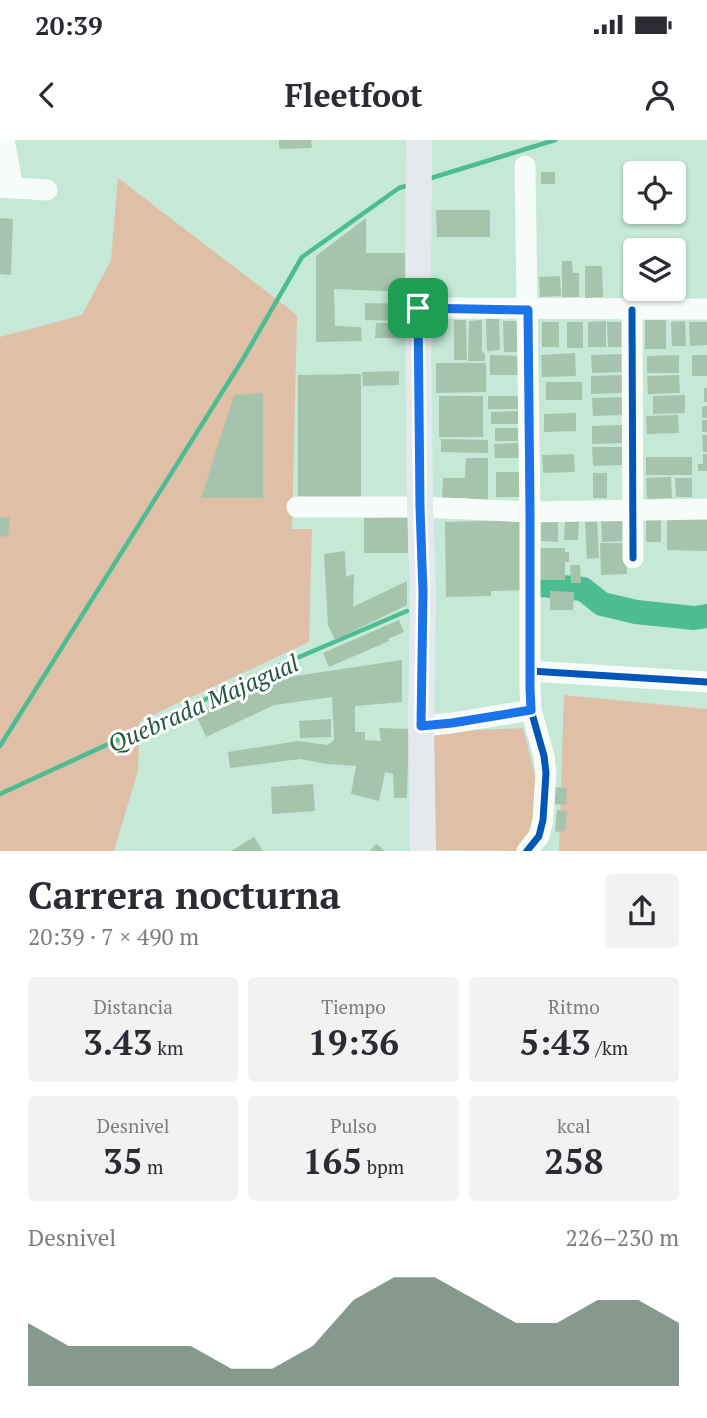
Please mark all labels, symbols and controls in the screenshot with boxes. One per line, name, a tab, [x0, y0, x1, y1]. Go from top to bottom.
text: 20:39	[35, 8, 103, 42]
text: Fleetfoot	[284, 74, 423, 116]
icon: back	[28, 76, 66, 114]
icon: person	[641, 76, 679, 114]
map controls	[623, 161, 686, 301]
button: locate	[623, 161, 686, 224]
button: layers	[623, 238, 686, 301]
pin	[388, 278, 448, 338]
icon: arrive	[399, 289, 437, 327]
water label: Quebrada Majagual	[103, 646, 304, 759]
text: Carrera nocturna	[28, 870, 341, 920]
button: share	[605, 874, 679, 948]
text: 20:39 · 7 × 490 m	[28, 921, 199, 952]
text: Distancia	[93, 994, 173, 1019]
text: Tiempo	[321, 994, 386, 1019]
text: Ritmo	[548, 994, 600, 1019]
text: 3.43	[83, 1019, 153, 1065]
text: 19:36	[308, 1019, 399, 1065]
text: 5:43	[519, 1019, 591, 1065]
text: km	[153, 1035, 183, 1060]
text: /km	[591, 1035, 628, 1060]
text: Desnivel	[97, 1113, 170, 1138]
text: Pulso	[330, 1113, 377, 1138]
text: kcal	[557, 1113, 591, 1138]
text: 35	[103, 1138, 142, 1184]
text: 165	[303, 1138, 362, 1184]
text: 258	[544, 1138, 603, 1184]
text: m	[142, 1154, 163, 1179]
text: bpm	[362, 1154, 404, 1179]
text: Desnivel	[28, 1222, 116, 1253]
text: 226–230 m	[566, 1222, 679, 1253]

